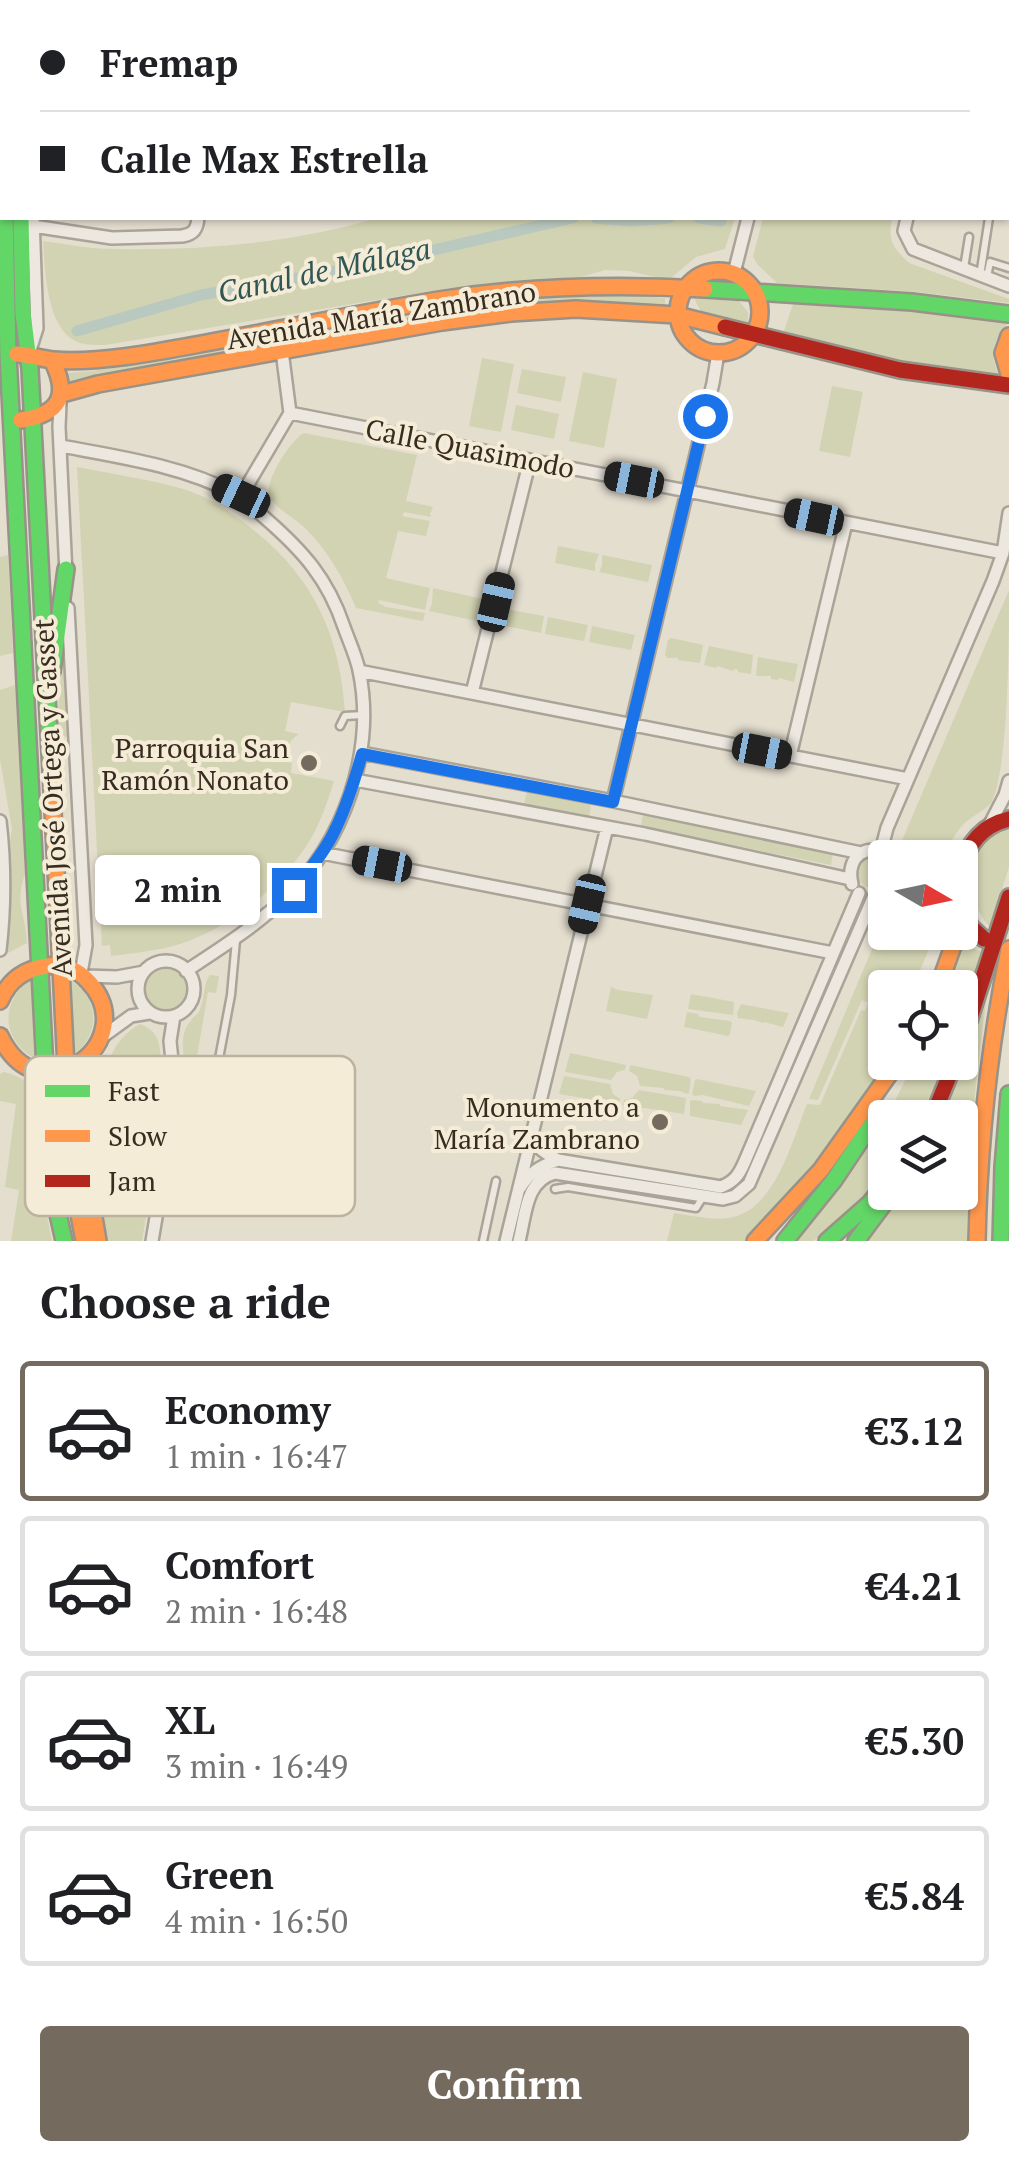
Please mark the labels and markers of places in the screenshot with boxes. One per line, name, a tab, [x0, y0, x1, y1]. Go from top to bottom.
place label: Parroquia San Ramón Nonato	[101, 729, 289, 798]
marker: Parroquia San Ramón Nonato	[298, 752, 320, 774]
place label: Monumento a María Zambrano	[434, 1088, 640, 1157]
marker: Monumento a María Zambrano	[649, 1111, 671, 1133]

